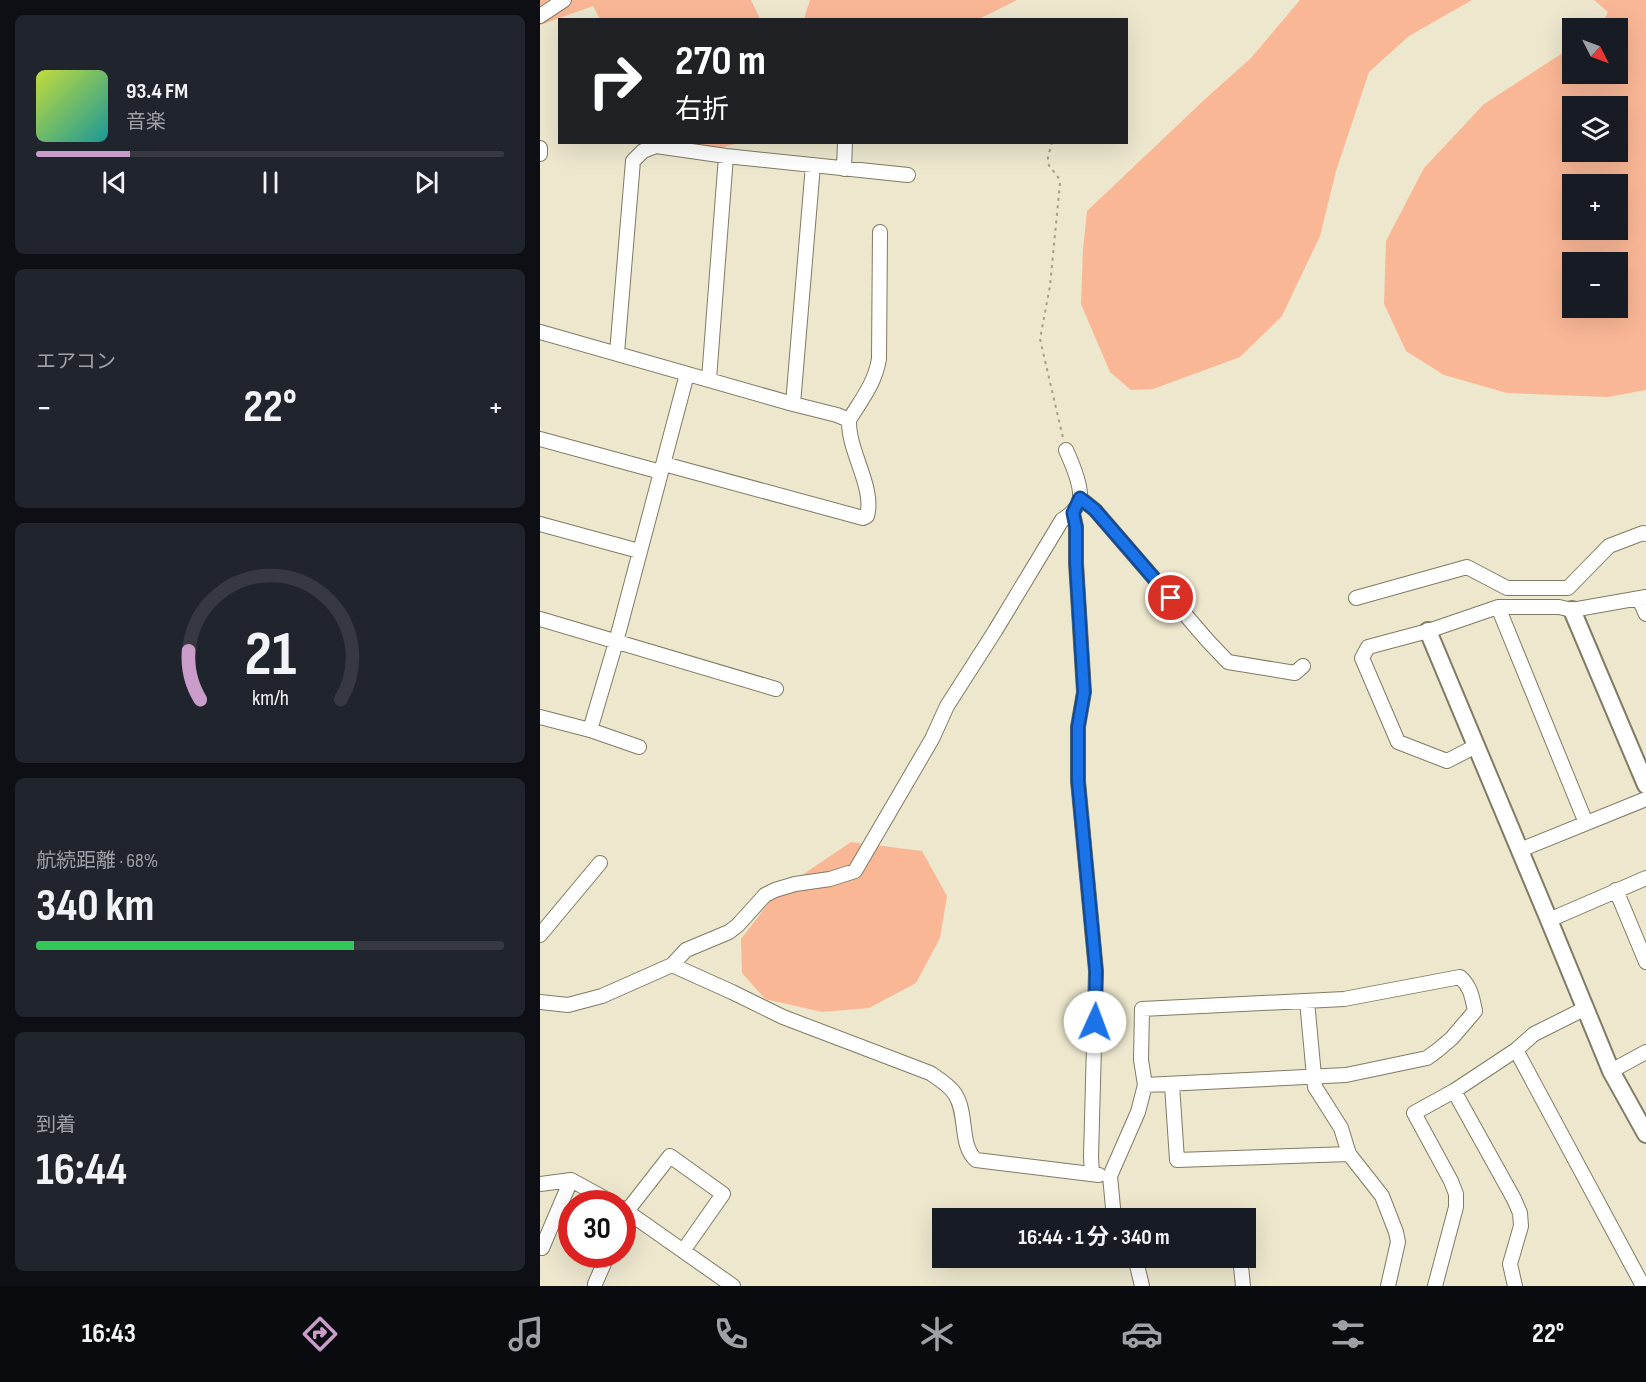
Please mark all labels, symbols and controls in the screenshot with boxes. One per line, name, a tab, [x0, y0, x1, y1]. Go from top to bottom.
north arrow	[1562, 18, 1628, 84]
map controls	[1562, 18, 1628, 318]
text: 270 m	[675, 36, 766, 87]
icon: right	[576, 42, 654, 120]
text: 93.4 FM	[126, 78, 188, 105]
text: 右折	[675, 94, 729, 126]
button: layers	[1562, 96, 1628, 162]
text: 音楽	[126, 110, 166, 134]
icon: previous	[98, 166, 131, 199]
icon: pause	[254, 166, 287, 199]
icon: next	[410, 166, 443, 199]
button: +	[1562, 174, 1628, 240]
button: −	[1562, 252, 1628, 318]
text: エアコン	[36, 350, 116, 374]
text: 22°	[243, 380, 297, 435]
text: −	[36, 388, 52, 428]
text: +	[488, 388, 504, 428]
pin	[1145, 572, 1196, 623]
icon: arrive	[1154, 581, 1187, 614]
text: 21	[244, 618, 296, 693]
text: km/h	[251, 686, 289, 711]
text: 航続距離 · 68%	[36, 849, 158, 873]
text: 340 km	[36, 879, 154, 934]
position arrow	[1063, 990, 1127, 1054]
text: 到着	[36, 1113, 76, 1137]
text: 16:44	[36, 1143, 127, 1198]
speed limit sign: 30	[558, 1190, 636, 1268]
text: 16:44 · 1 分 · 340 m	[1018, 1224, 1170, 1251]
icon: directions	[299, 1313, 341, 1355]
icon: music	[505, 1313, 547, 1355]
icon: phone	[710, 1313, 752, 1355]
icon: climate	[916, 1313, 958, 1355]
icon: car	[1121, 1313, 1163, 1355]
icon: filters	[1327, 1313, 1369, 1355]
text: 16:43	[82, 1318, 136, 1350]
text: 22°	[1532, 1318, 1564, 1350]

